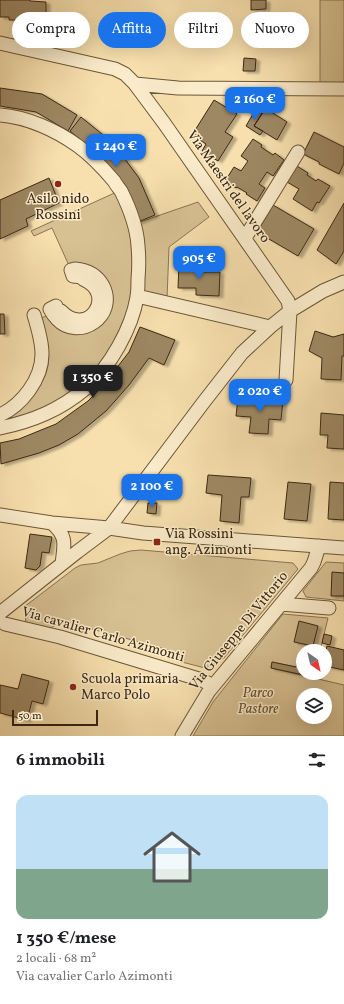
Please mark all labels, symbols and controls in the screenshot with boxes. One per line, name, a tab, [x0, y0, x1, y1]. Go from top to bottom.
chip: Compra	[12, 12, 90, 48]
chip: Affitta	[98, 12, 166, 48]
chip: Filtri	[174, 12, 233, 48]
chip: Nuovo	[241, 12, 309, 48]
pin: 2 160 €	[218, 87, 292, 121]
text: 2 160 €	[234, 91, 276, 109]
street label: Via Maestri del lavoro	[182, 127, 274, 247]
pin: 1 240 €	[79, 134, 153, 168]
text: 1 240 €	[95, 138, 137, 156]
marker: Asilo nido Rossini	[53, 179, 63, 189]
place label: Asilo nido Rossini	[27, 190, 89, 225]
pin: 905 €	[171, 246, 227, 280]
text: 905 €	[182, 250, 216, 268]
pin: 1 350 €	[56, 365, 130, 399]
text: 1 350 €	[73, 369, 113, 387]
pin: 2 020 €	[223, 379, 297, 413]
text: 2 020 €	[238, 383, 282, 401]
pin: 2 100 €	[115, 474, 189, 508]
text: 2 100 €	[131, 478, 173, 496]
place label: Via Rossini ang. Azimonti	[165, 525, 252, 560]
marker: Via Rossini ang. Azimonti	[152, 537, 162, 547]
street label: Via Giuseppe Di Vittorio	[185, 568, 293, 694]
street label: Via cavalier Carlo Azimonti	[19, 603, 187, 667]
north arrow	[296, 644, 332, 680]
map controls	[296, 644, 332, 724]
place label: Scuola primaria Marco Polo	[81, 670, 179, 705]
marker: Scuola primaria Marco Polo	[68, 682, 78, 692]
park label: Parco Pastore	[238, 684, 278, 719]
button: layers	[296, 688, 332, 724]
scale bar	[12, 708, 98, 727]
text: 50 m	[18, 709, 42, 724]
text: 6 immobili	[16, 749, 105, 772]
icon: filters	[306, 749, 328, 771]
icon: home	[136, 821, 208, 893]
text: 1 350 €/mese	[16, 927, 116, 950]
text: 2 locali · 68 m²	[16, 950, 96, 968]
text: Via cavalier Carlo Azimonti	[16, 968, 173, 986]

